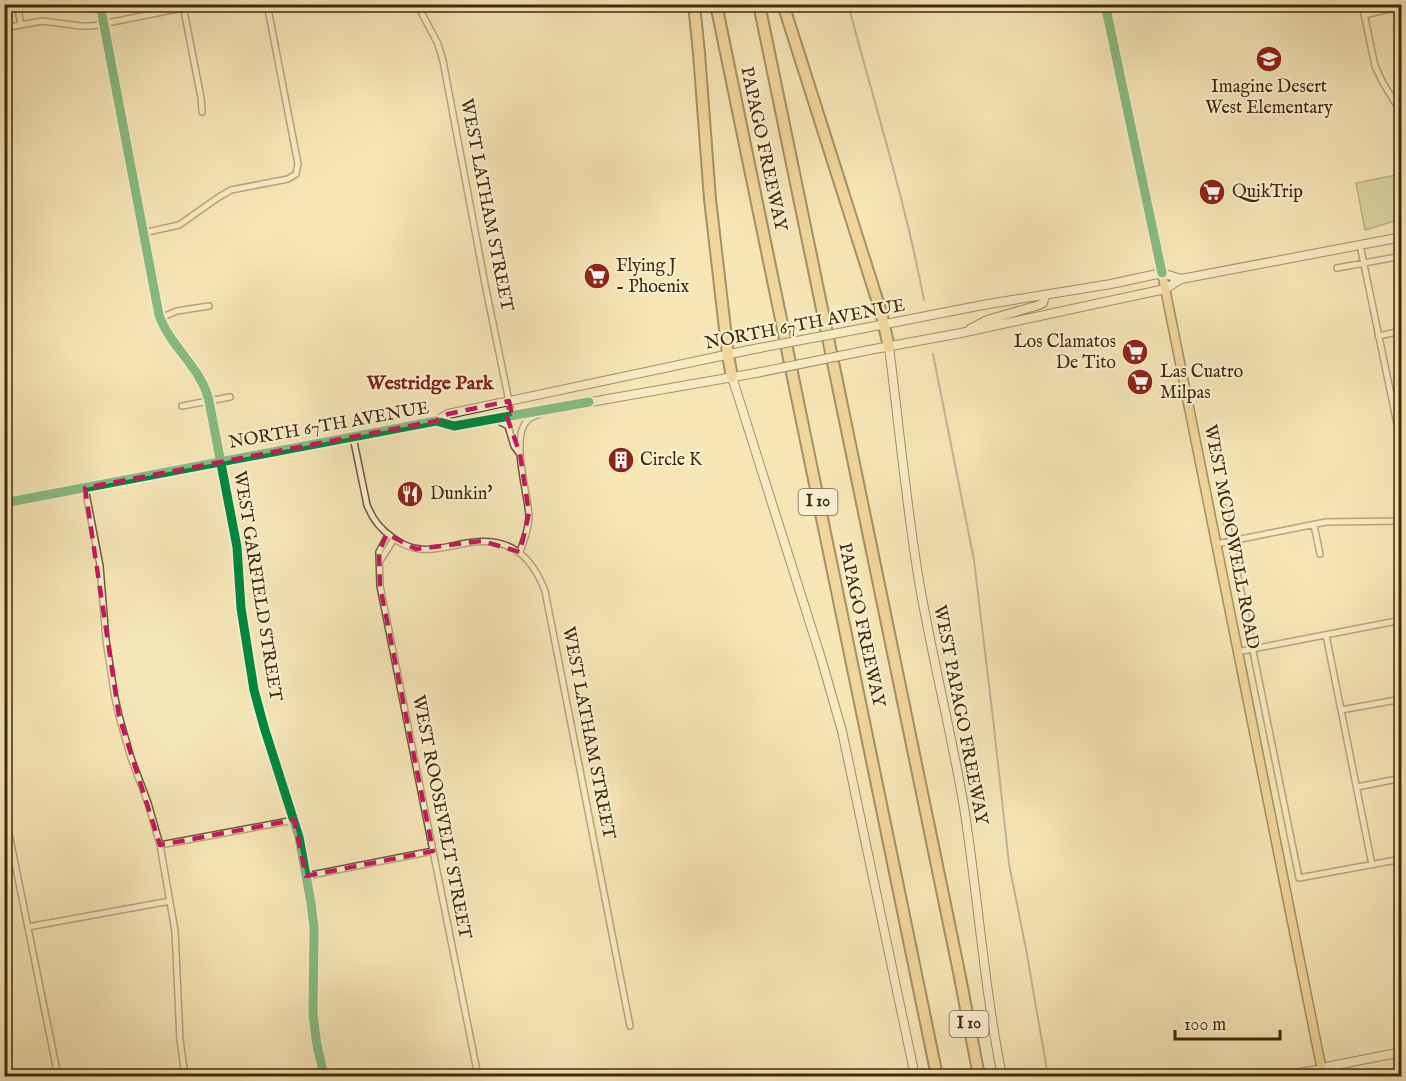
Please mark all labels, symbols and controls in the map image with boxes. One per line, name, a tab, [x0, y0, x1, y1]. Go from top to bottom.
school or university icon: Imagine Desert West Elementary	[1254, 44, 1284, 74]
street label: PAPAGO FREEWAY	[734, 65, 792, 234]
place label: Imagine Desert West Elementary	[1205, 76, 1333, 120]
street label: WEST LATHAM STREET	[454, 97, 518, 313]
supermarket icon: QuikTrip	[1197, 177, 1227, 207]
place label: QuikTrip	[1232, 181, 1303, 204]
place label: Flying J - Phoenix	[616, 255, 690, 299]
supermarket icon: Flying J - Phoenix	[582, 261, 612, 291]
street label: NORTH 67TH AVENUE	[703, 294, 907, 356]
place label: Los Clamatos De Tito	[1014, 331, 1116, 375]
supermarket icon: Los Clamatos De Tito	[1120, 337, 1150, 367]
place label: Las Cuatro Milpas	[1160, 361, 1244, 405]
supermarket icon: Las Cuatro Milpas	[1125, 367, 1155, 397]
district label: Westridge Park	[366, 371, 495, 396]
street label: NORTH 67TH AVENUE	[227, 397, 431, 455]
street label: WEST MCDOWELL ROAD	[1198, 423, 1264, 651]
building icon: Circle K	[606, 445, 636, 475]
place label: Circle K	[640, 449, 703, 472]
street label: WEST GARFIELD STREET	[227, 469, 287, 703]
restaurant icon: Dunkin'	[395, 479, 425, 509]
place label: Dunkin'	[430, 483, 492, 506]
road number: I 10	[798, 489, 838, 515]
street label: PAPAGO FREEWAY	[832, 541, 890, 710]
street label: WEST PAPAGO FREEWAY	[927, 603, 993, 828]
street label: WEST LATHAM STREET	[556, 625, 620, 841]
street label: WEST ROOSEVELT STREET	[406, 693, 476, 941]
scale bar	[1175, 1003, 1280, 1041]
road number: I 10	[950, 1011, 988, 1037]
text: 100 m	[1184, 1014, 1226, 1037]

